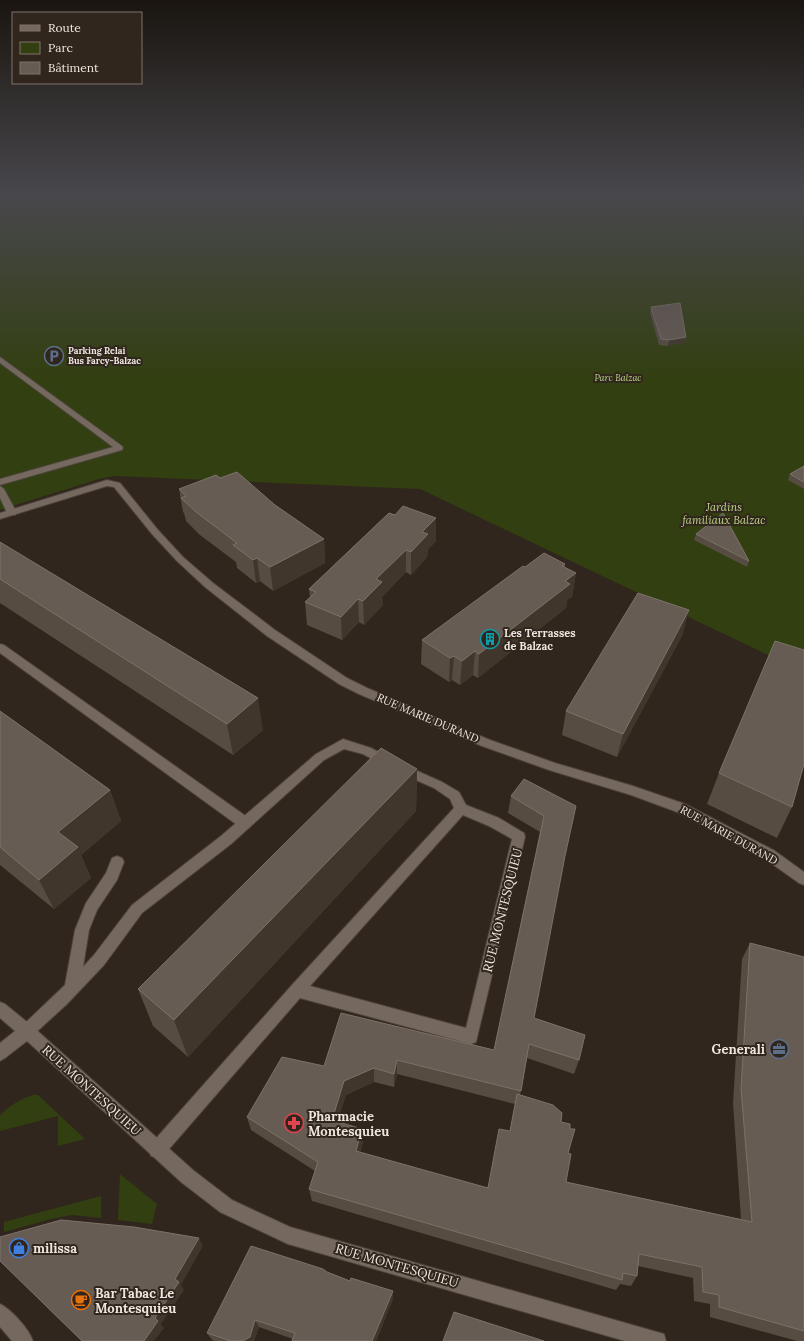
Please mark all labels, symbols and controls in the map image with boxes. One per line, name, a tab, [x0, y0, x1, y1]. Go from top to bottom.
legend	[12, 12, 142, 84]
text: Route	[48, 20, 81, 35]
text: Parc	[48, 40, 73, 55]
text: Bâtiment	[48, 60, 99, 75]
parking icon: Parking Relai Bus Farcy-Balzac	[43, 345, 65, 367]
place label: Parking Relai Bus Farcy-Balzac	[68, 345, 141, 366]
park label: Parc Balzac	[594, 372, 642, 383]
park label: Jardins familiaux Balzac	[680, 500, 766, 527]
place label: Les Terrasses de Balzac	[504, 626, 576, 653]
building icon: Les Terrasses de Balzac	[479, 628, 501, 650]
street label: RUE MARIE DURAND	[375, 690, 481, 746]
street label: RUE MARIE DURAND	[678, 802, 780, 868]
street label: RUE MONTESQUIEU	[479, 846, 526, 974]
office icon: Generali	[768, 1038, 790, 1060]
street label: RUE MONTESQUIEU	[39, 1041, 145, 1139]
place label: Generali	[712, 1041, 765, 1058]
place label: Pharmacie Montesquieu	[308, 1108, 389, 1140]
pharmacy icon: Pharmacie Montesquieu	[283, 1112, 305, 1134]
shop icon: milissa	[8, 1237, 30, 1259]
place label: milissa	[33, 1240, 77, 1257]
street label: RUE MONTESQUIEU	[333, 1240, 461, 1291]
place label: Bar Tabac Le Montesquieu	[95, 1285, 176, 1317]
cafe icon: Bar Tabac Le Montesquieu	[70, 1289, 92, 1311]

